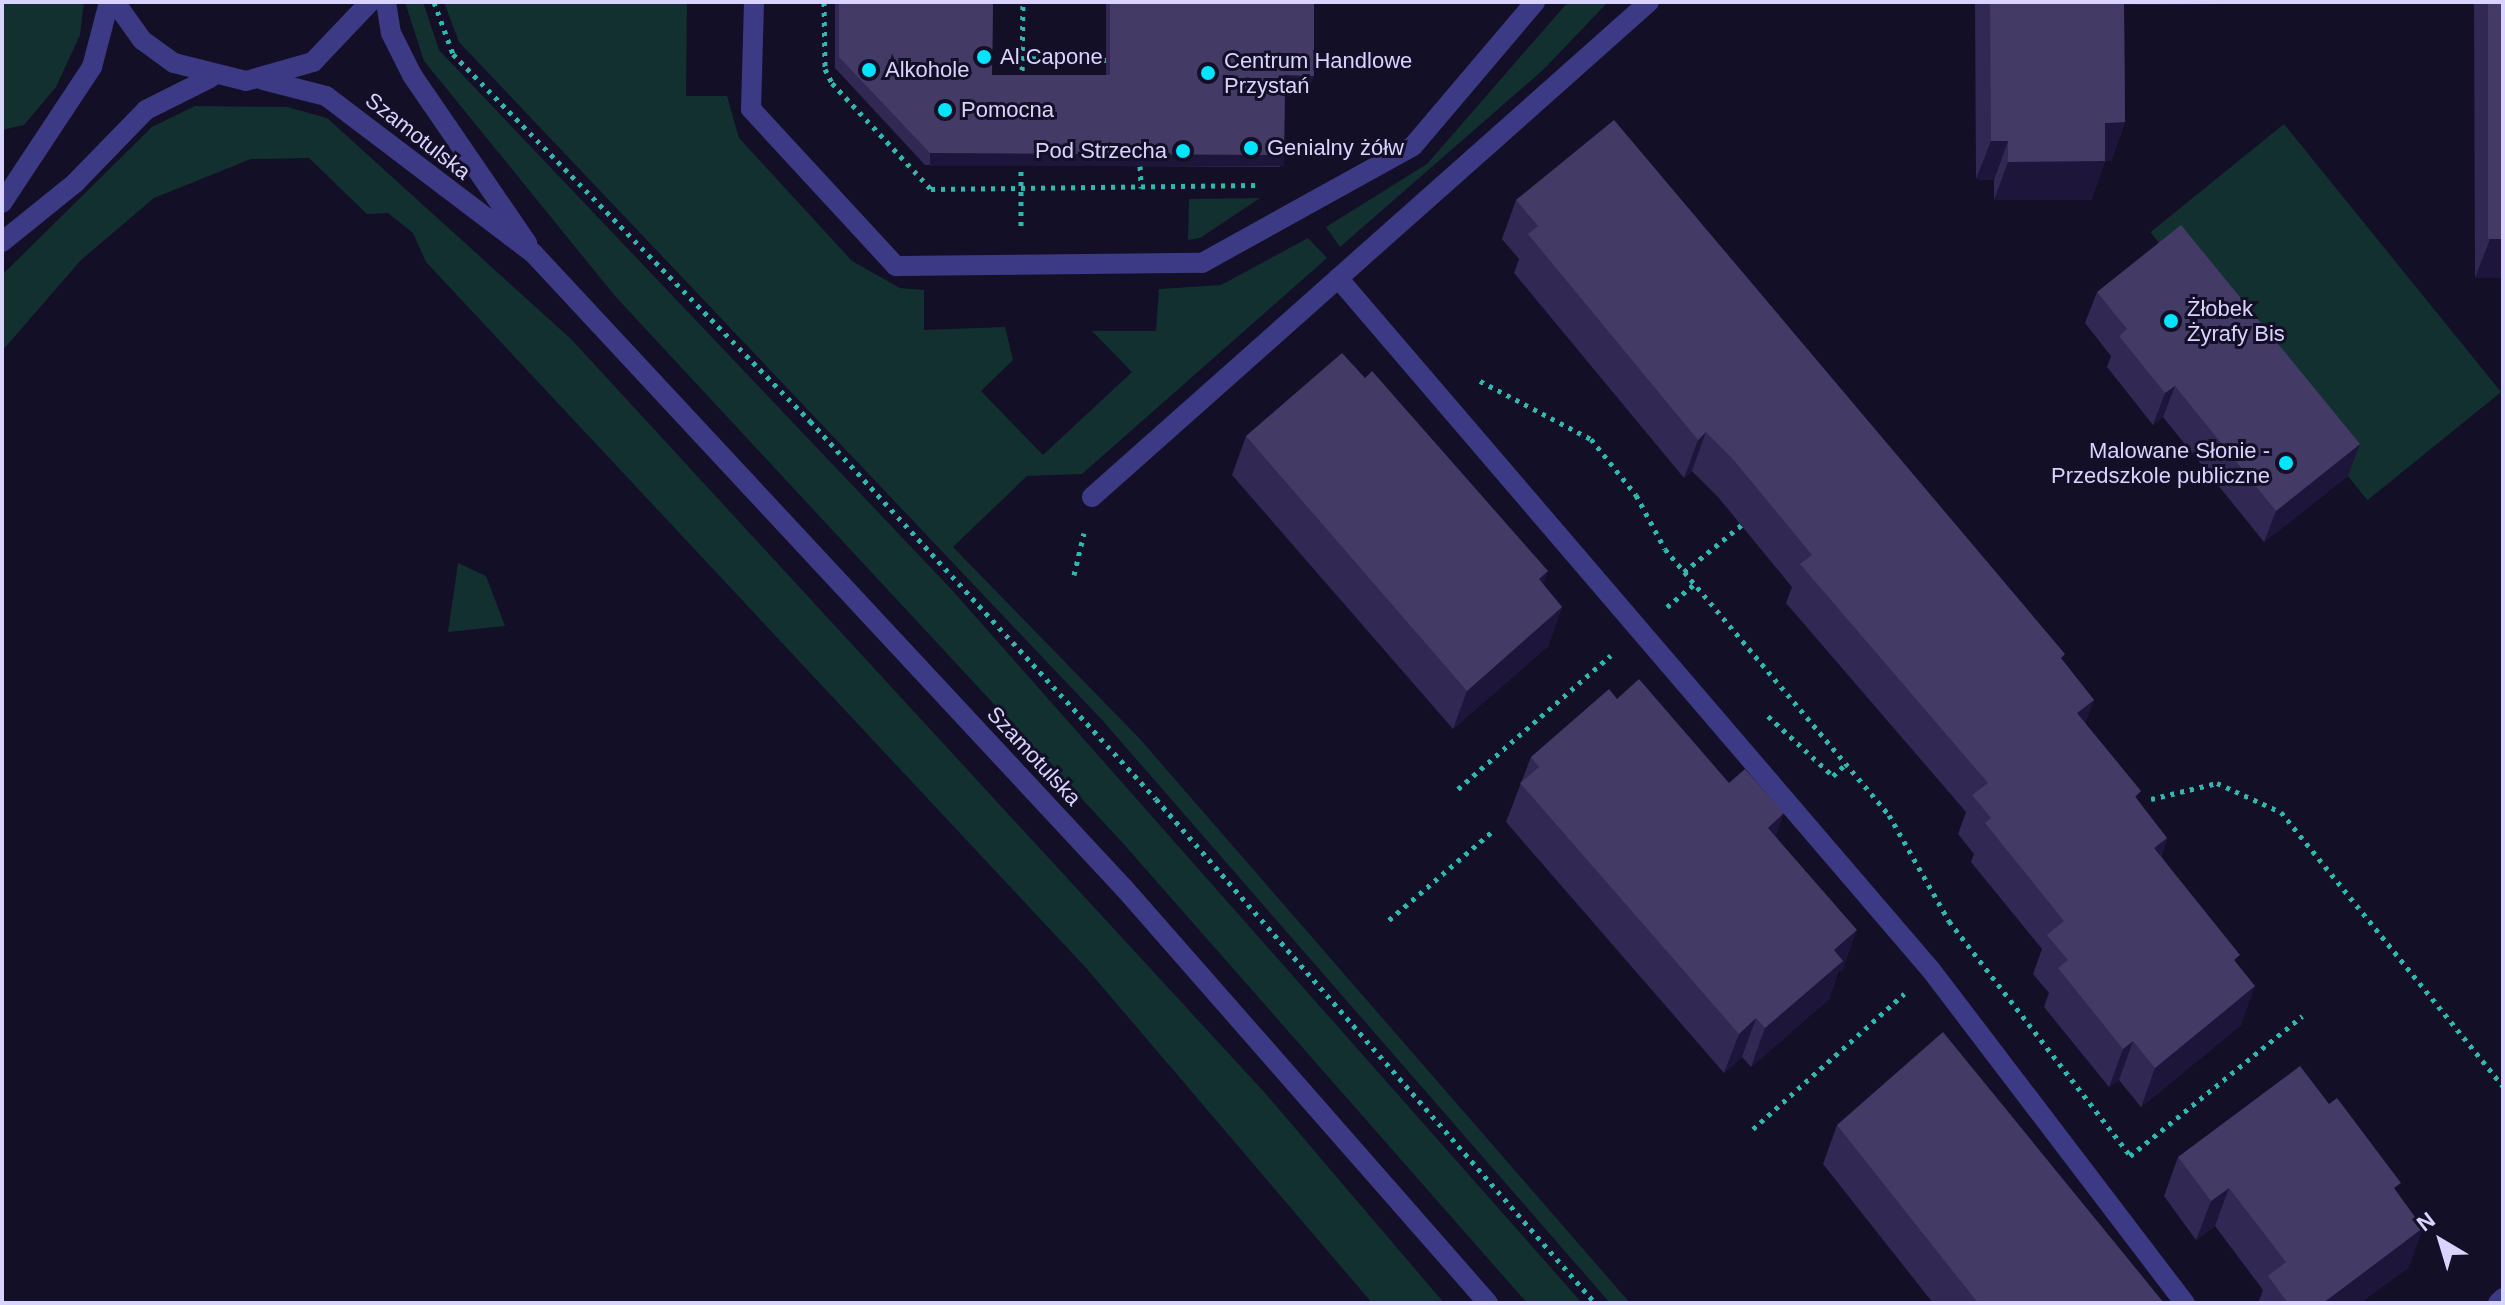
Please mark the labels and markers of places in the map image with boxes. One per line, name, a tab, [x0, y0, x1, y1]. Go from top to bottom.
place label: Al Capone	[1000, 44, 1103, 70]
place label: Centrum Handlowe Przystań	[1224, 47, 1412, 98]
marker: Al Capone	[975, 48, 993, 66]
place label: Alkohole	[885, 57, 969, 83]
marker: Alkohole	[860, 61, 878, 79]
marker: Centrum Handlowe Przystań	[1199, 64, 1217, 82]
place label: Pomocna	[961, 97, 1054, 123]
marker: Pomocna	[936, 101, 954, 119]
place label: Genialny żółw	[1267, 135, 1404, 161]
place label: Pod Strzecha	[1035, 138, 1167, 164]
marker: Genialny żółw	[1242, 139, 1260, 157]
marker: Pod Strzecha	[1174, 142, 1192, 160]
place label: Żłobek Żyrafy Bis	[2187, 295, 2285, 346]
marker: Żłobek Żyrafy Bis	[2162, 312, 2180, 330]
place label: Malowane Słonie - Przedszkole publiczne	[2051, 437, 2270, 488]
marker: Malowane Słonie - Przedszkole publiczne	[2277, 454, 2295, 472]

